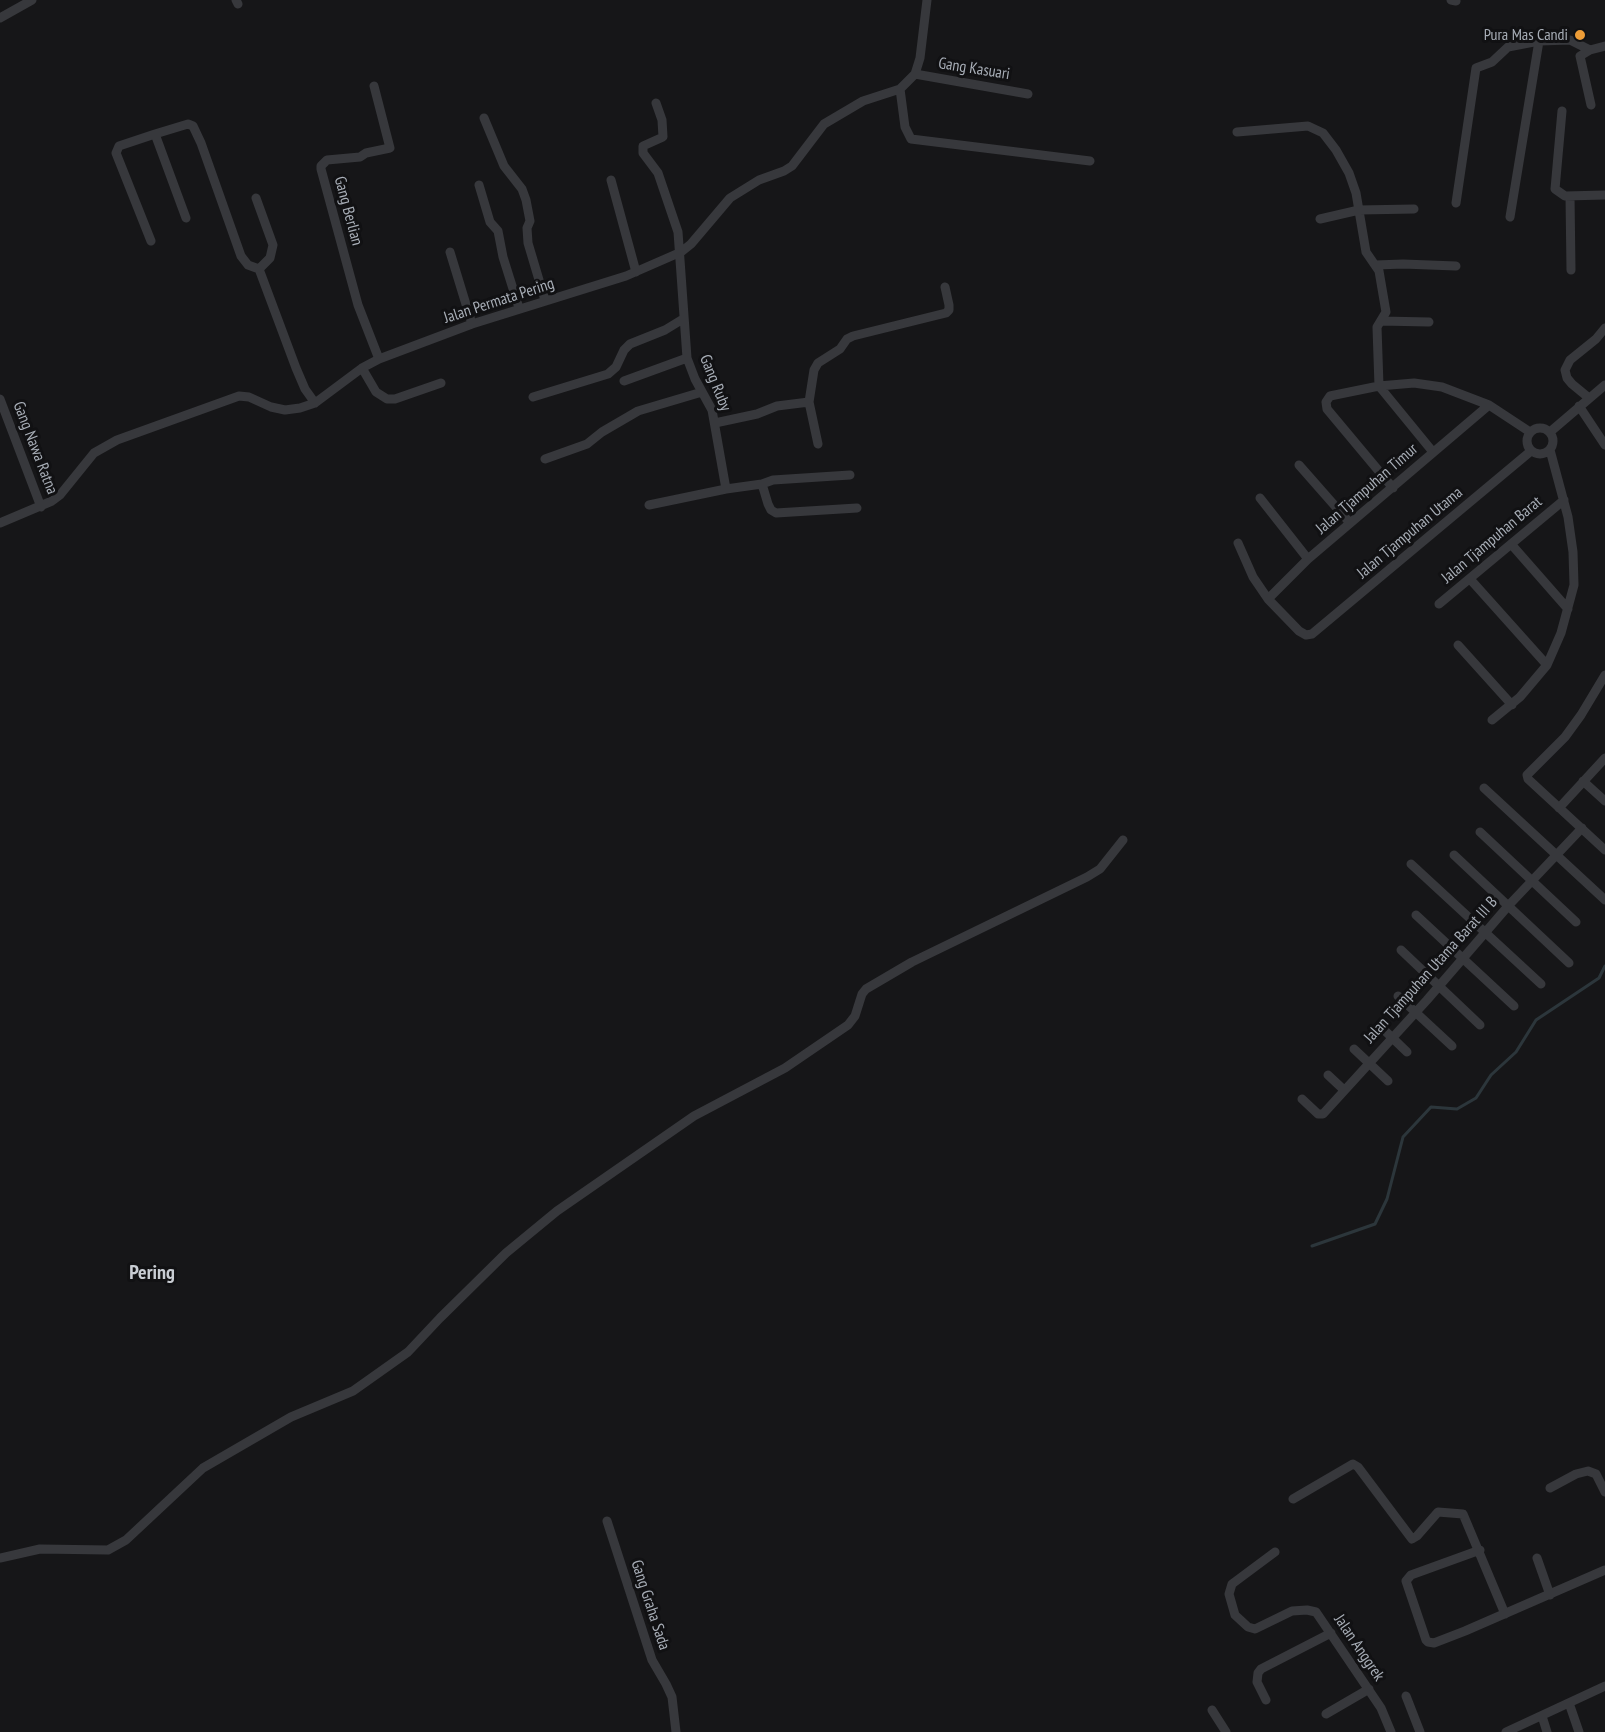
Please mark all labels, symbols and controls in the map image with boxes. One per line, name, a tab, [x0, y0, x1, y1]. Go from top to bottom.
place label: Pura Mas Candi	[1484, 25, 1568, 45]
marker: Pura Mas Candi	[1573, 28, 1587, 42]
street label: Gang Kasuari	[937, 54, 1011, 84]
street label: Gang Berlian	[330, 174, 366, 248]
street label: Jalan Permata Pering	[441, 274, 557, 328]
street label: Gang Ruby	[695, 352, 735, 414]
street label: Gang Nawa Ratna	[9, 399, 61, 497]
street label: Jalan Tjampuhan Timur	[1312, 440, 1422, 538]
street label: Jalan Tjampuhan Utama	[1353, 483, 1467, 583]
street label: Jalan Tjampuhan Barat	[1438, 492, 1546, 588]
street label: Jalan Tjampuhan Utama Barat III B	[1360, 893, 1502, 1047]
district label: Pering	[129, 1261, 175, 1285]
street label: Gang Graha Sada	[626, 1557, 674, 1653]
street label: Jalan Anggrek	[1330, 1611, 1388, 1685]

